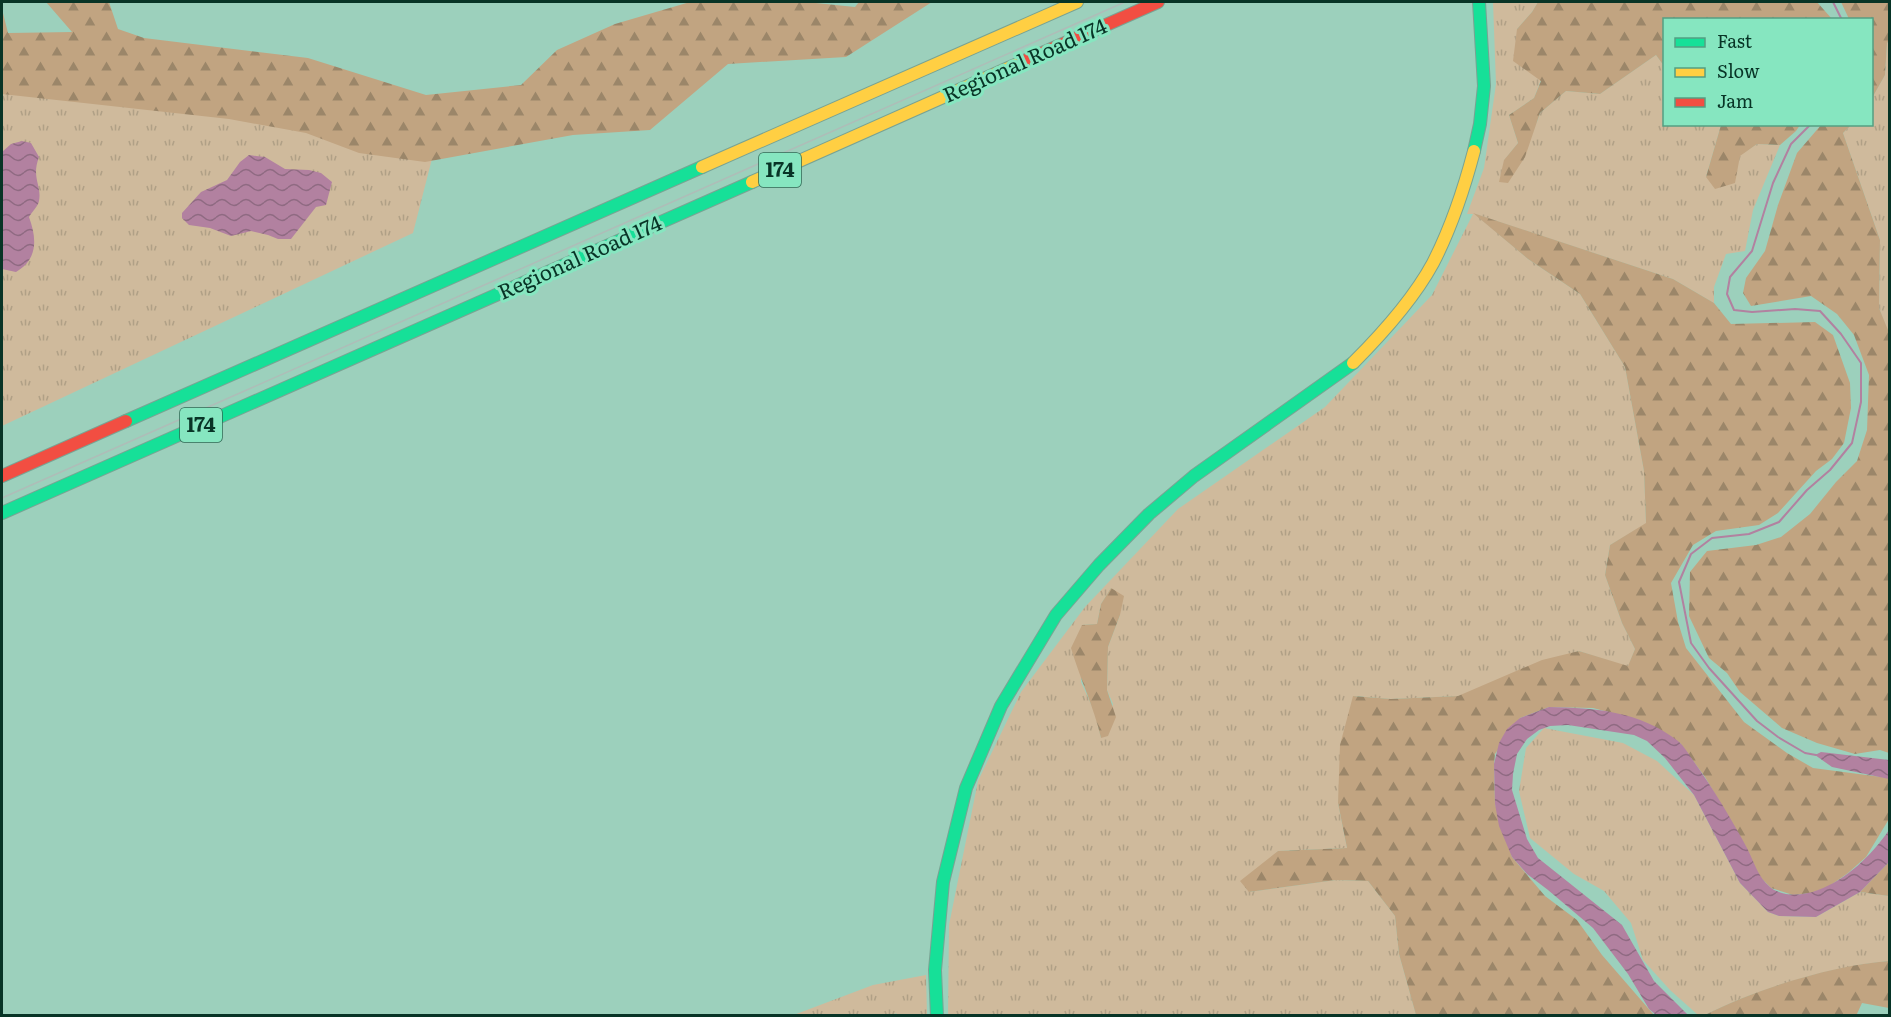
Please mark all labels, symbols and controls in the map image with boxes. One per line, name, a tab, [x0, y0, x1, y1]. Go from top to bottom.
street label: Regional Road 174	[937, 8, 1111, 109]
legend	[1663, 18, 1873, 126]
text: Fast	[1717, 27, 1753, 54]
text: Slow	[1717, 57, 1760, 84]
text: Jam	[1717, 87, 1753, 114]
road number: 174	[759, 153, 801, 187]
street label: Regional Road 174	[492, 205, 666, 306]
road number: 174	[180, 408, 222, 442]

